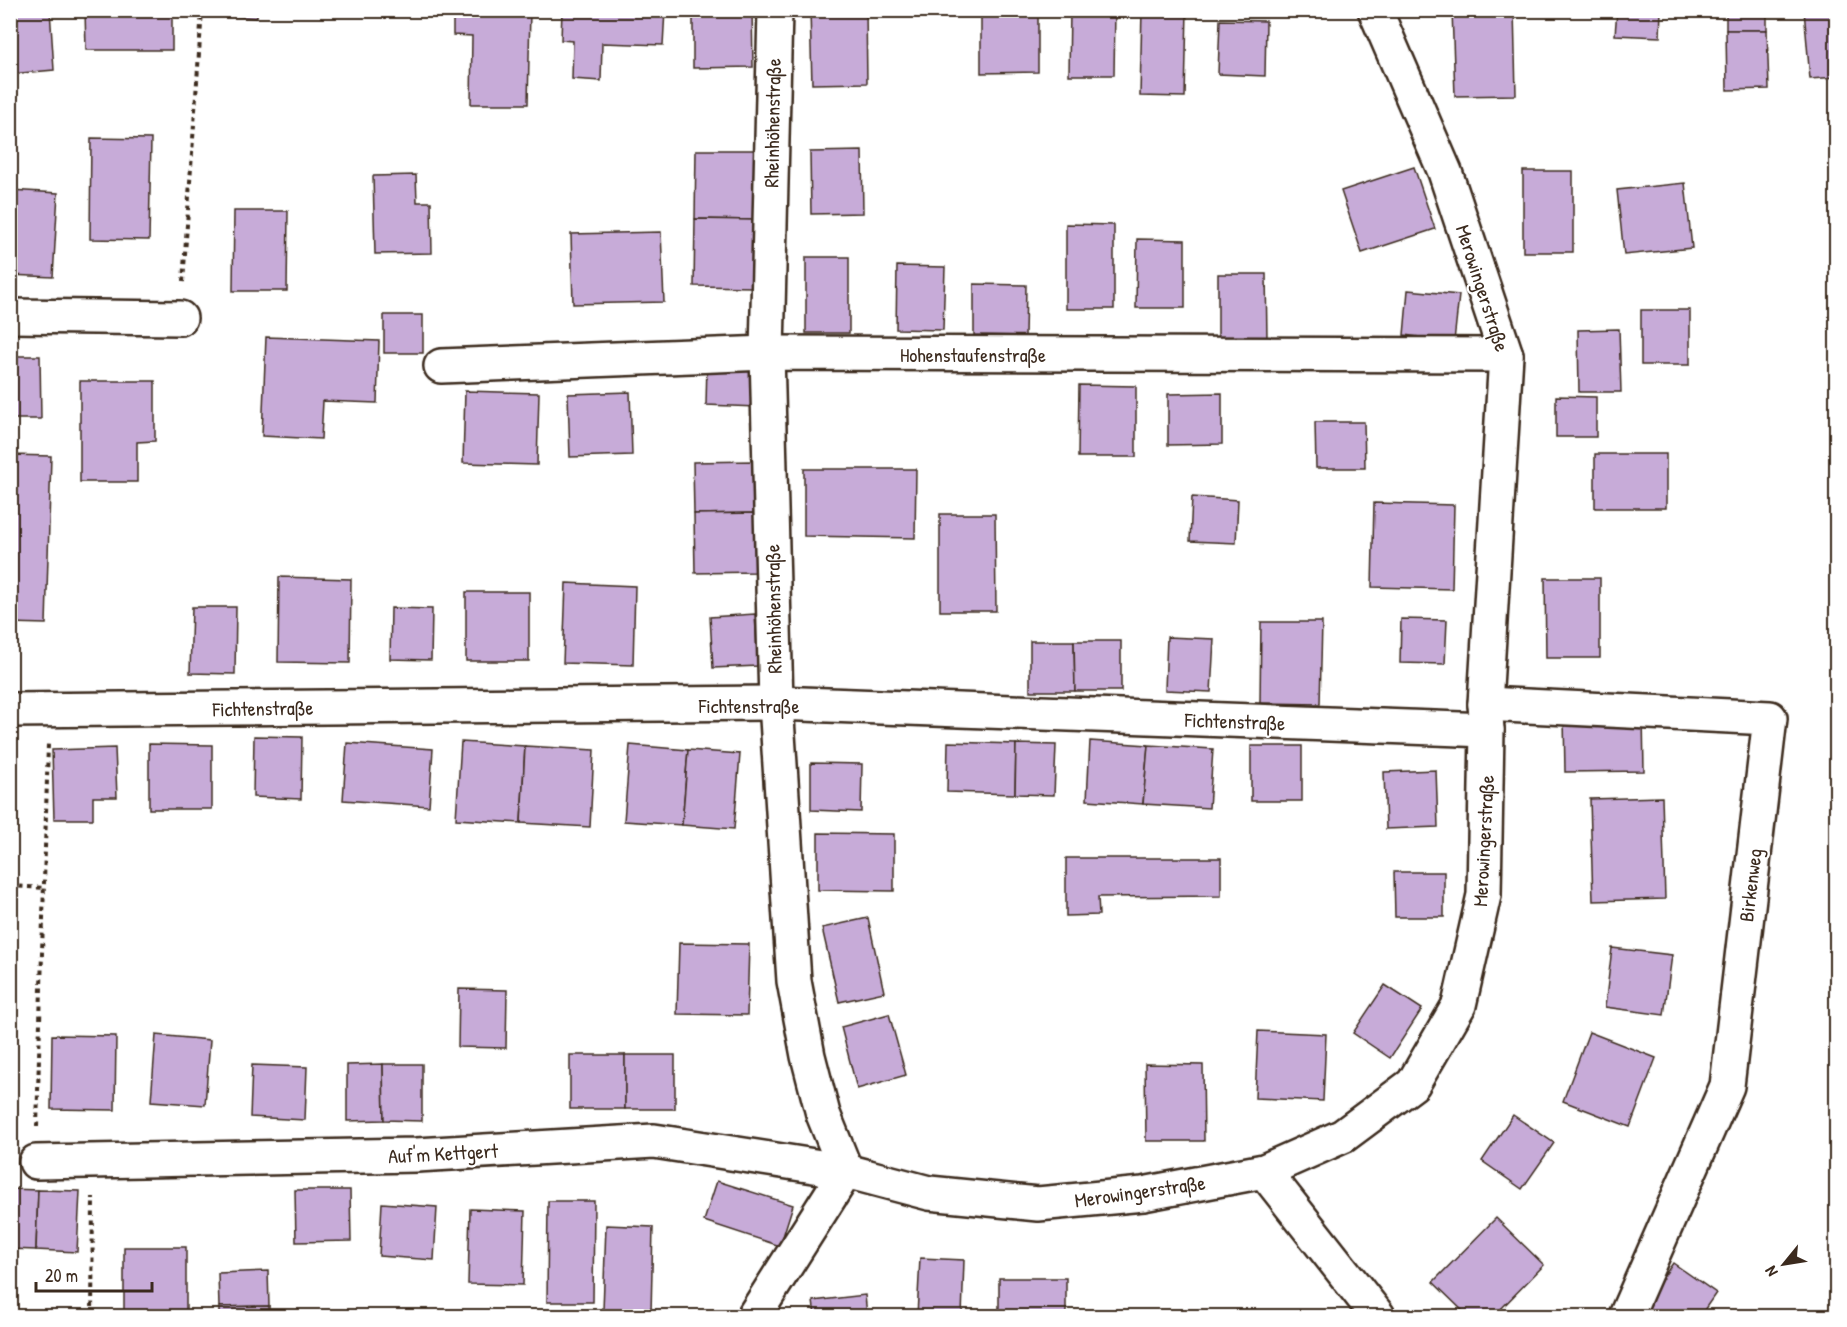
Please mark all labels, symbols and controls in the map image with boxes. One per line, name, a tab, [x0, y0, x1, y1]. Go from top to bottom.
street label: Rheinhöhenstraße	[757, 58, 787, 188]
street label: Merowingerstraße	[1450, 221, 1516, 355]
street label: Hohenstaufenstraße	[900, 341, 1046, 368]
street label: Rheinhöhenstraße	[758, 544, 788, 674]
street label: Fichtenstraße	[698, 692, 799, 719]
street label: Fichtenstraße	[211, 694, 314, 722]
street label: Fichtenstraße	[1183, 706, 1286, 736]
street label: Merowingerstraße	[1466, 775, 1500, 907]
street label: Birkenweg	[1732, 847, 1768, 923]
street label: Auf'm Kettgert	[387, 1137, 500, 1169]
street label: Merowingerstraße	[1073, 1168, 1207, 1214]
north arrow	[1754, 1234, 1814, 1294]
scale bar	[36, 1255, 152, 1293]
text: N	[1759, 1262, 1783, 1281]
text: 20 m	[45, 1263, 78, 1288]

